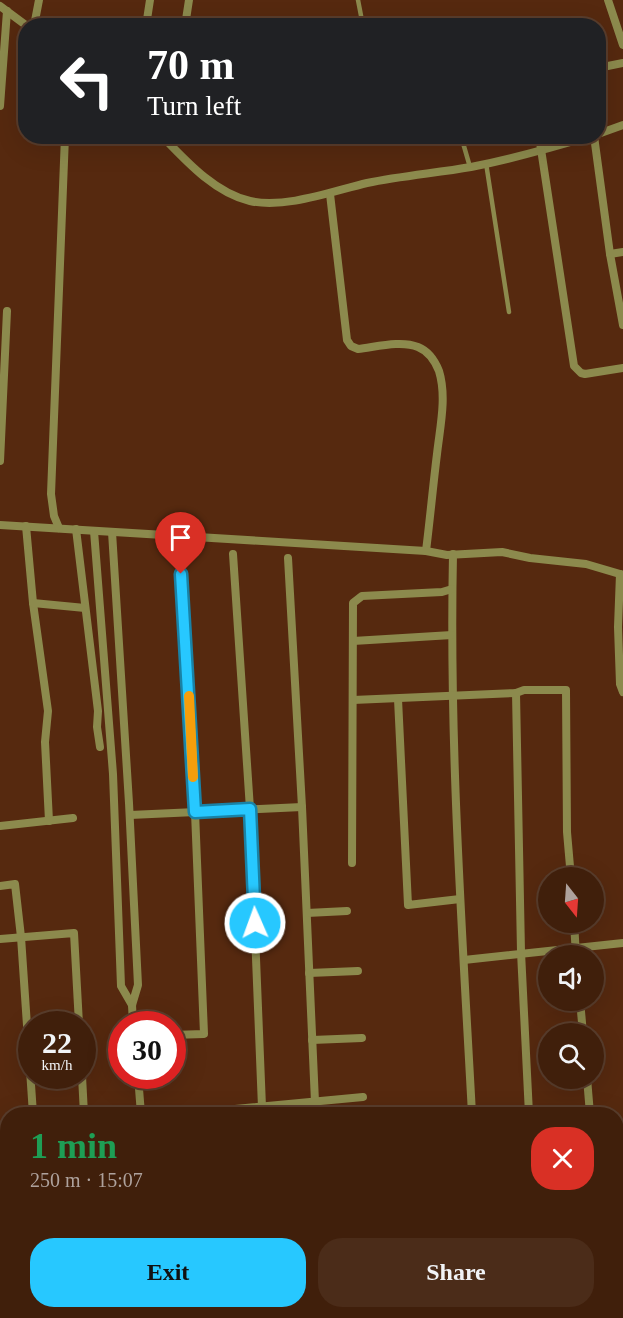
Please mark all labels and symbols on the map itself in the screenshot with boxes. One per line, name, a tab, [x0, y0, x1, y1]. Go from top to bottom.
pin	[155, 512, 206, 574]
north arrow	[538, 867, 604, 933]
position arrow	[223, 891, 287, 955]
speed limit sign: 30	[108, 1011, 186, 1089]

